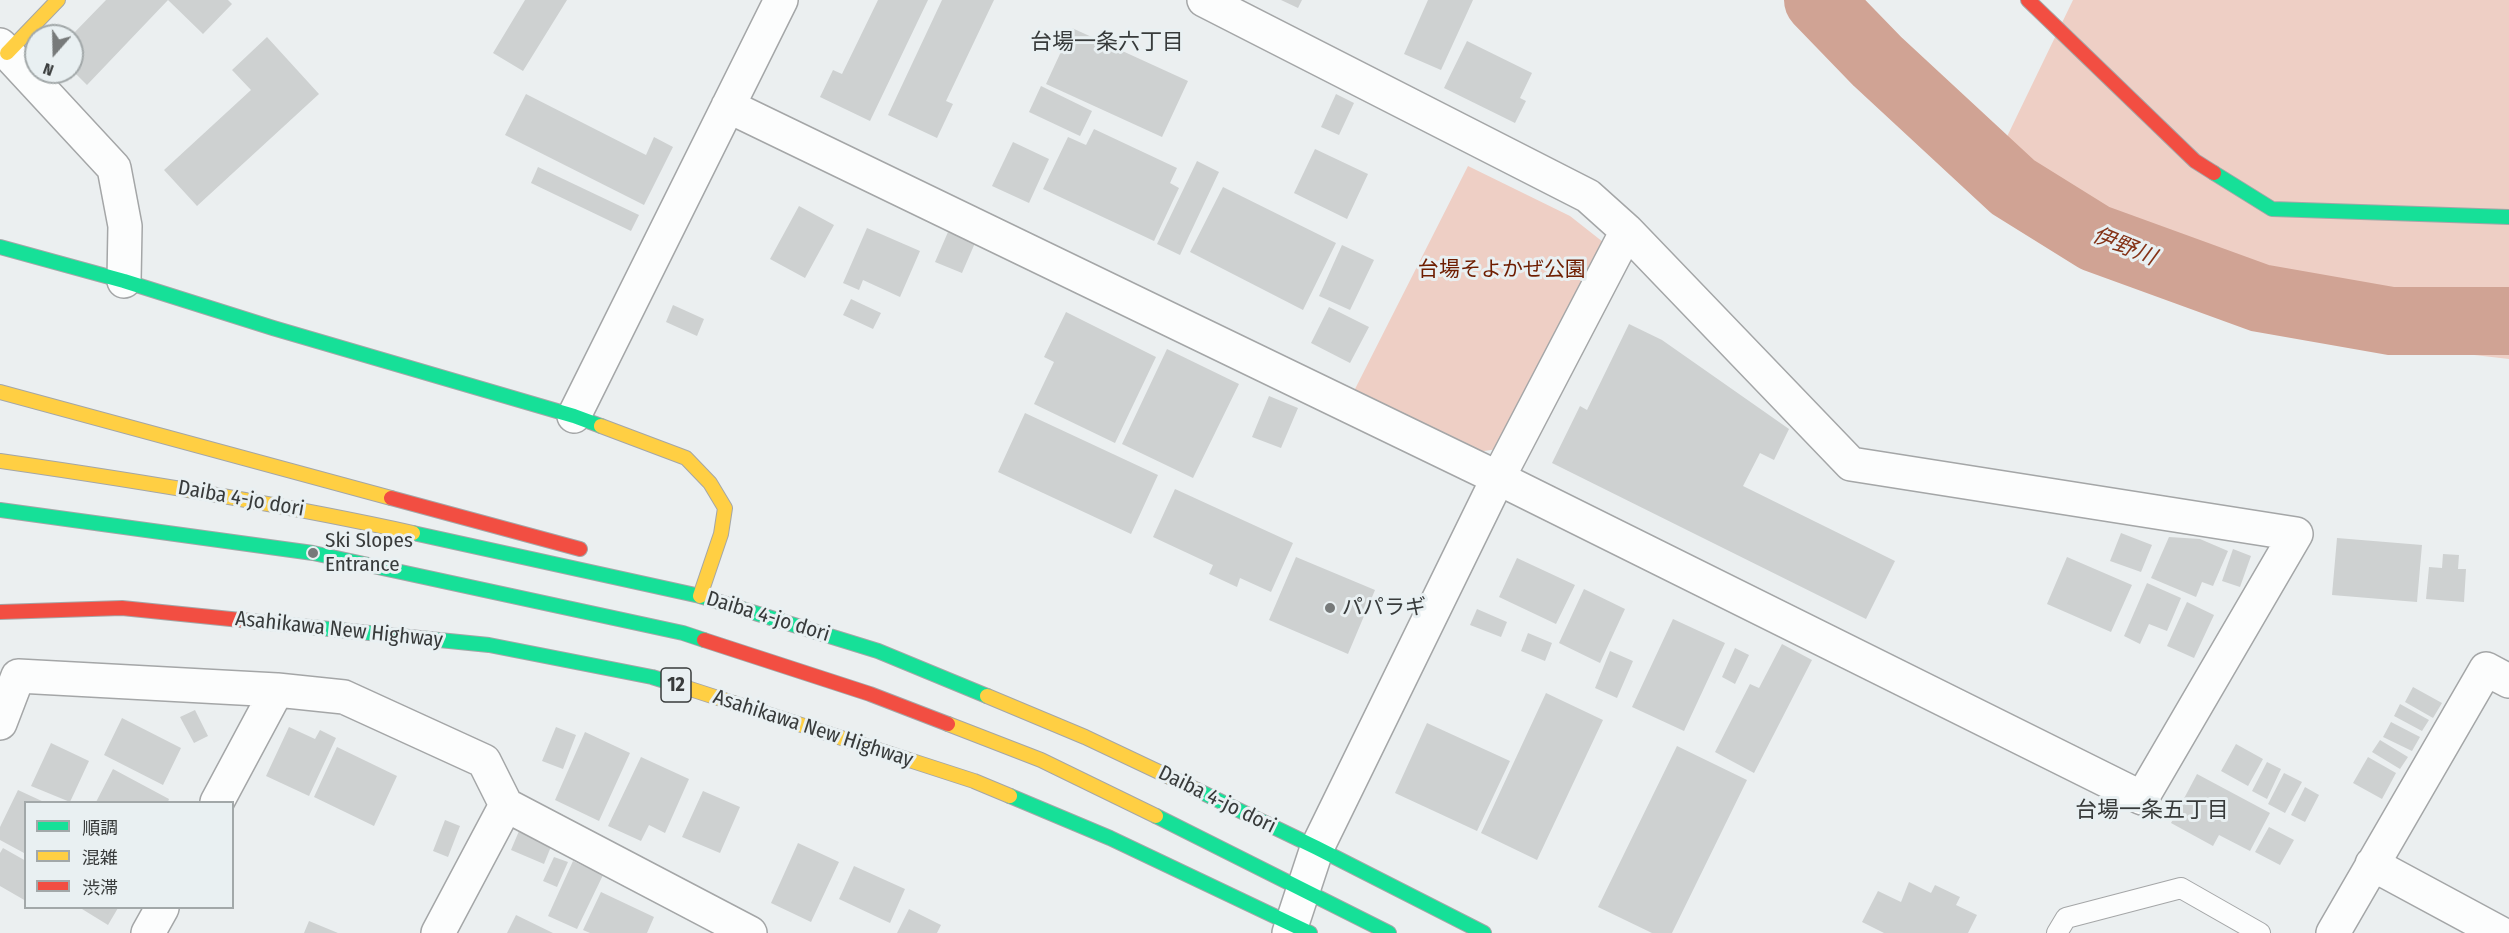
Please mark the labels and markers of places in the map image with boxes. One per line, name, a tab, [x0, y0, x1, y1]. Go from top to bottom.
place label: Ski Slopes Entrance	[325, 528, 413, 578]
marker: Ski Slopes Entrance	[306, 546, 320, 560]
place label: パパラギ	[1342, 595, 1426, 621]
marker: パパラギ	[1323, 601, 1337, 615]

